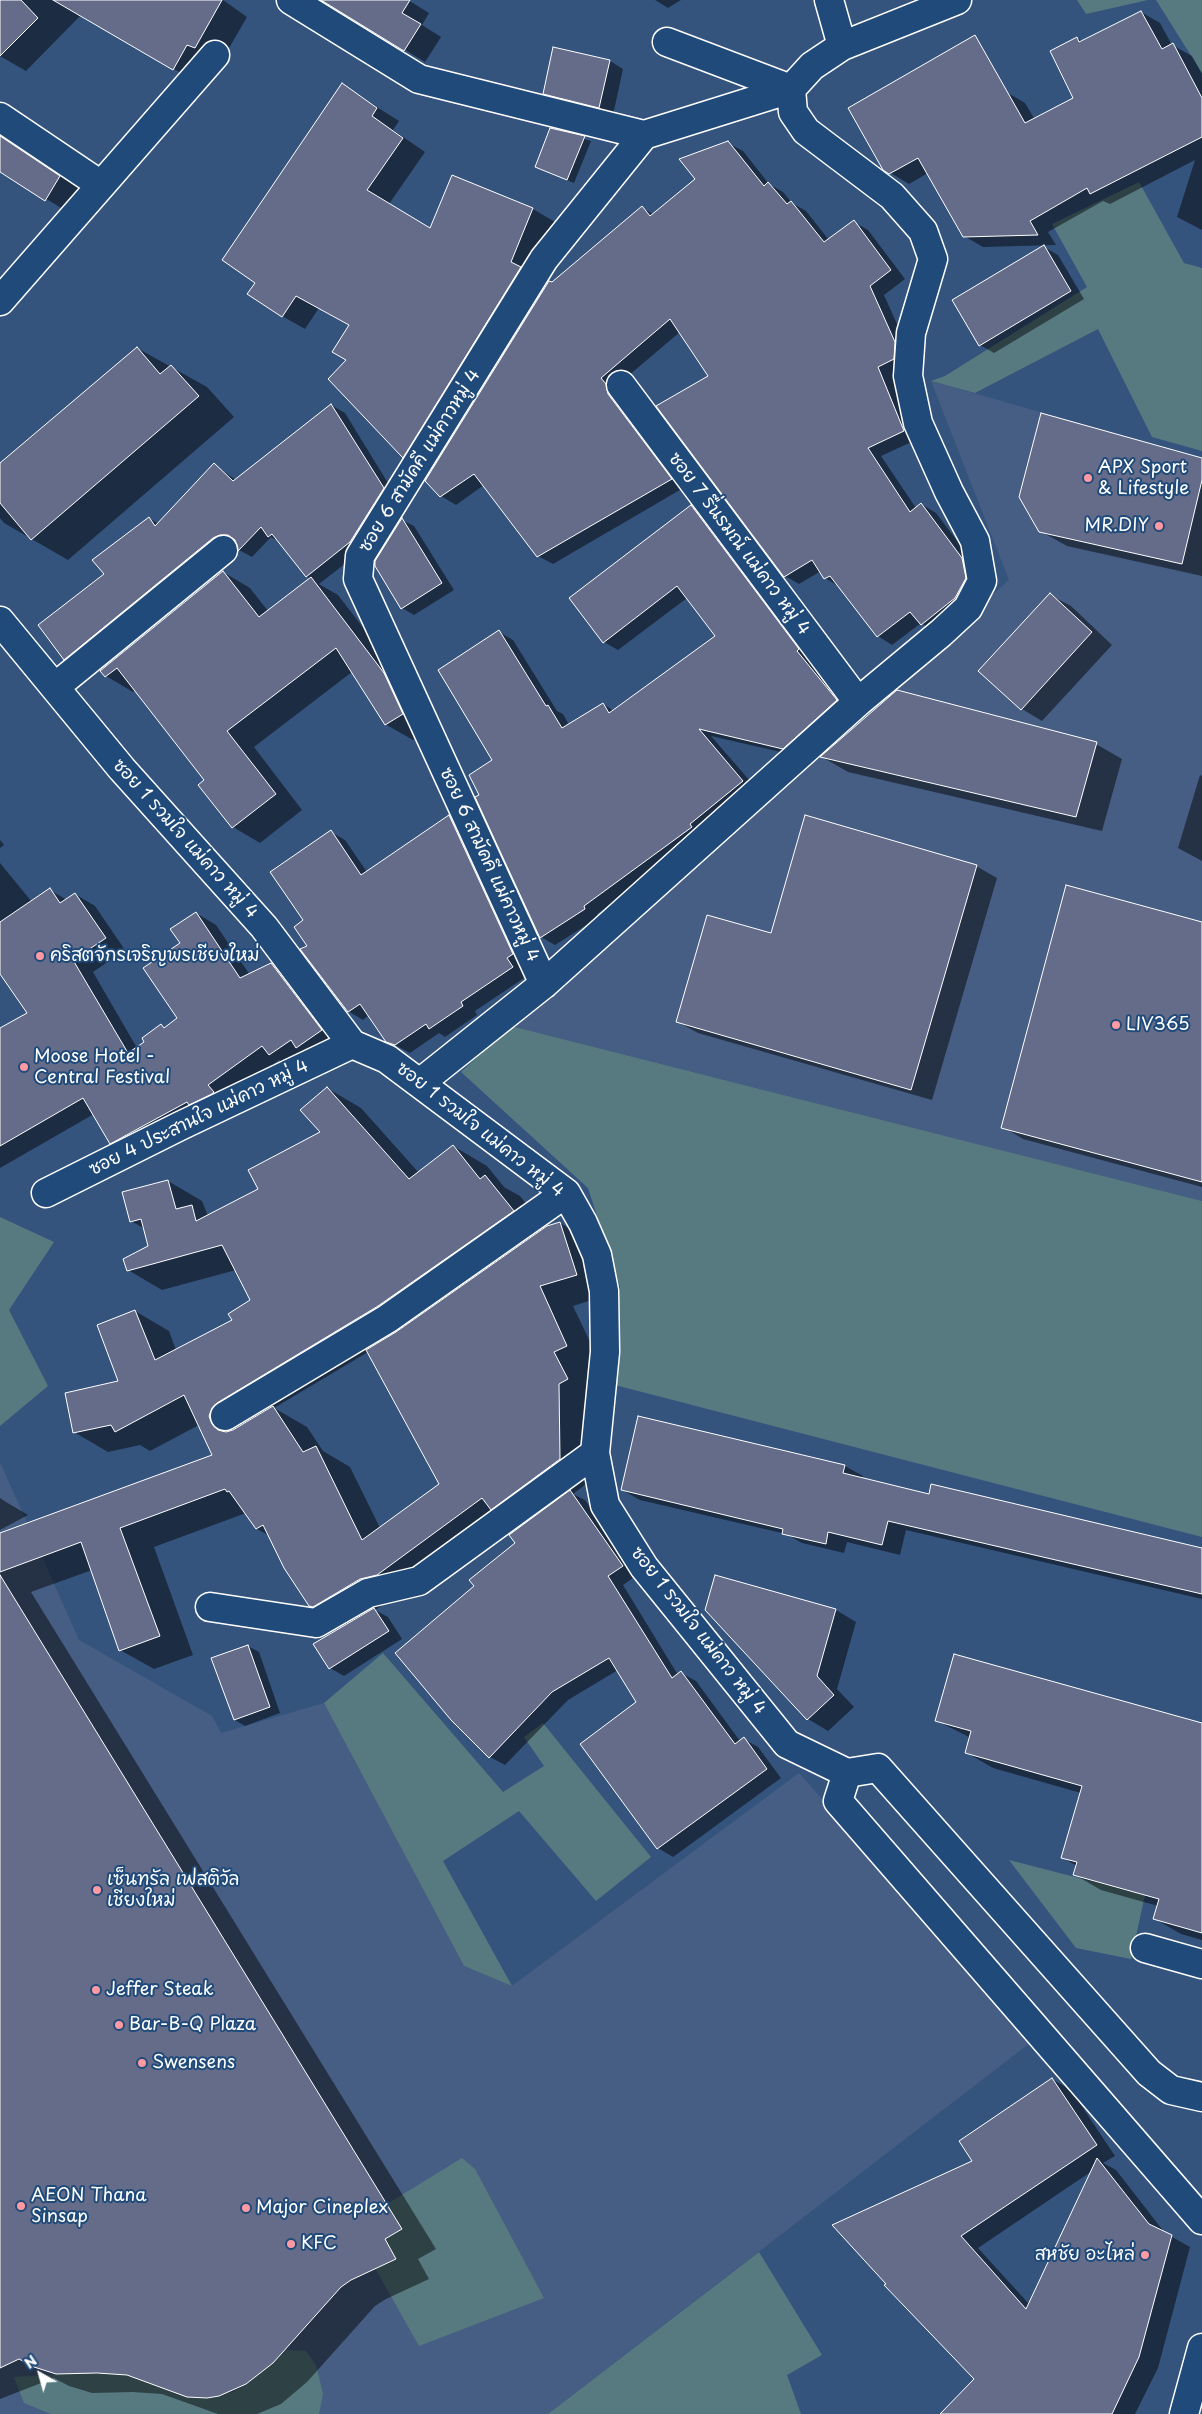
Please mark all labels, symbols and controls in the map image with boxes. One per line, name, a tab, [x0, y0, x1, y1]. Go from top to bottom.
street label: ซอย 6 สามัคคี แม่คาวหมู่ 4	[355, 365, 485, 557]
street label: ซอย 7 รื่นรมณ์ แม่คาว หมู่ 4	[663, 449, 815, 639]
place label: APX Sport & Lifestyle	[1098, 457, 1189, 499]
marker: APX Sport & Lifestyle	[1082, 472, 1094, 484]
place label: MR.DIY	[1085, 515, 1149, 537]
marker: MR.DIY	[1153, 520, 1165, 532]
street label: ซอย 1 รวมใจ แม่คาว หมู่ 4	[108, 755, 262, 923]
street label: ซอย 6 สามัคคี แม่คาวหมู่ 4	[434, 764, 544, 966]
place label: คริสตจักรเจริญพรเชียงใหม่	[50, 945, 259, 967]
marker: คริสตจักรเจริญพรเชียงใหม่	[34, 950, 46, 962]
place label: LIV365	[1126, 1014, 1189, 1036]
marker: LIV365	[1110, 1019, 1122, 1031]
place label: Moose Hotel - Central Festival	[34, 1046, 170, 1088]
street label: ซอย 4 ประสานใจ แม่คาว หมู่ 4	[86, 1055, 312, 1181]
street label: ซอย 1 รวมใจ แม่คาว หมู่ 4	[392, 1058, 568, 1202]
marker: Moose Hotel - Central Festival	[18, 1061, 30, 1073]
street label: ซอย 1 รวมใจ แม่คาว หมู่ 4	[626, 1543, 770, 1719]
place label: เซ็นทรัล เฟสติวัล เชียงใหม่	[107, 1869, 239, 1912]
marker: เซ็นทรัล เฟสติวัล เชียงใหม่	[91, 1884, 103, 1896]
place label: Jeffer Steak	[106, 1979, 214, 2001]
marker: Jeffer Steak	[90, 1984, 102, 1996]
place label: Bar-B-Q Plaza	[129, 2014, 256, 2036]
marker: Bar-B-Q Plaza	[113, 2019, 125, 2031]
place label: Swensens	[152, 2052, 235, 2074]
marker: Swensens	[136, 2057, 148, 2069]
place label: AEON Thana Sinsap	[31, 2185, 146, 2228]
place label: Major Cineplex	[256, 2197, 388, 2219]
marker: AEON Thana Sinsap	[15, 2200, 27, 2212]
marker: Major Cineplex	[240, 2202, 252, 2214]
place label: KFC	[301, 2233, 337, 2255]
marker: KFC	[285, 2238, 297, 2250]
place label: สหชัย อะไหล่	[1035, 2244, 1135, 2266]
marker: สหชัย อะไหล่	[1139, 2249, 1151, 2261]
north arrow	[15, 2349, 65, 2399]
text: N	[20, 2350, 41, 2373]

